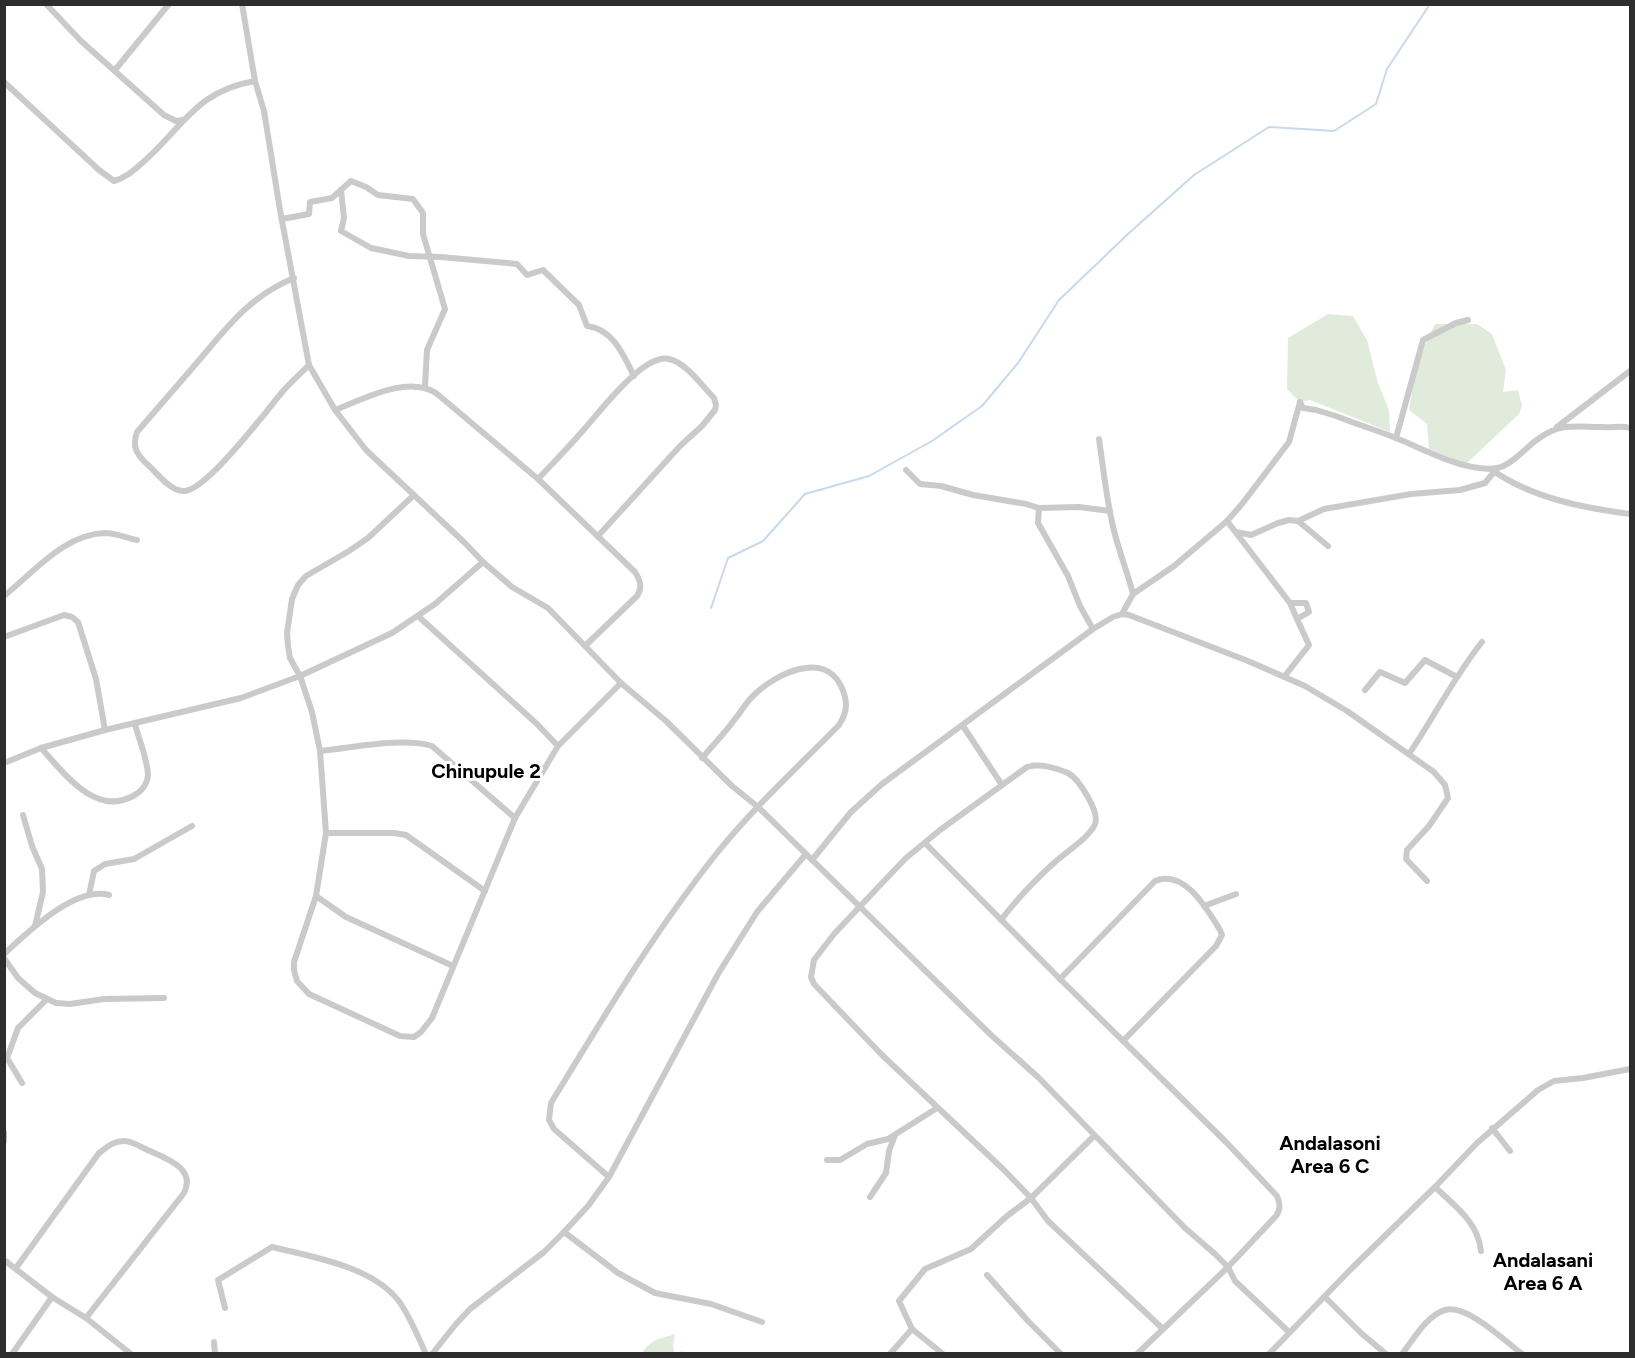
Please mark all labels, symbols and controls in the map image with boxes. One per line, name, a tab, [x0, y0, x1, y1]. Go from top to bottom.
district label: Chinupule 2	[431, 759, 541, 783]
district label: Andalasoni Area 6 C	[1279, 1131, 1381, 1178]
district label: Andalasani Area 6 A	[1493, 1248, 1593, 1295]

